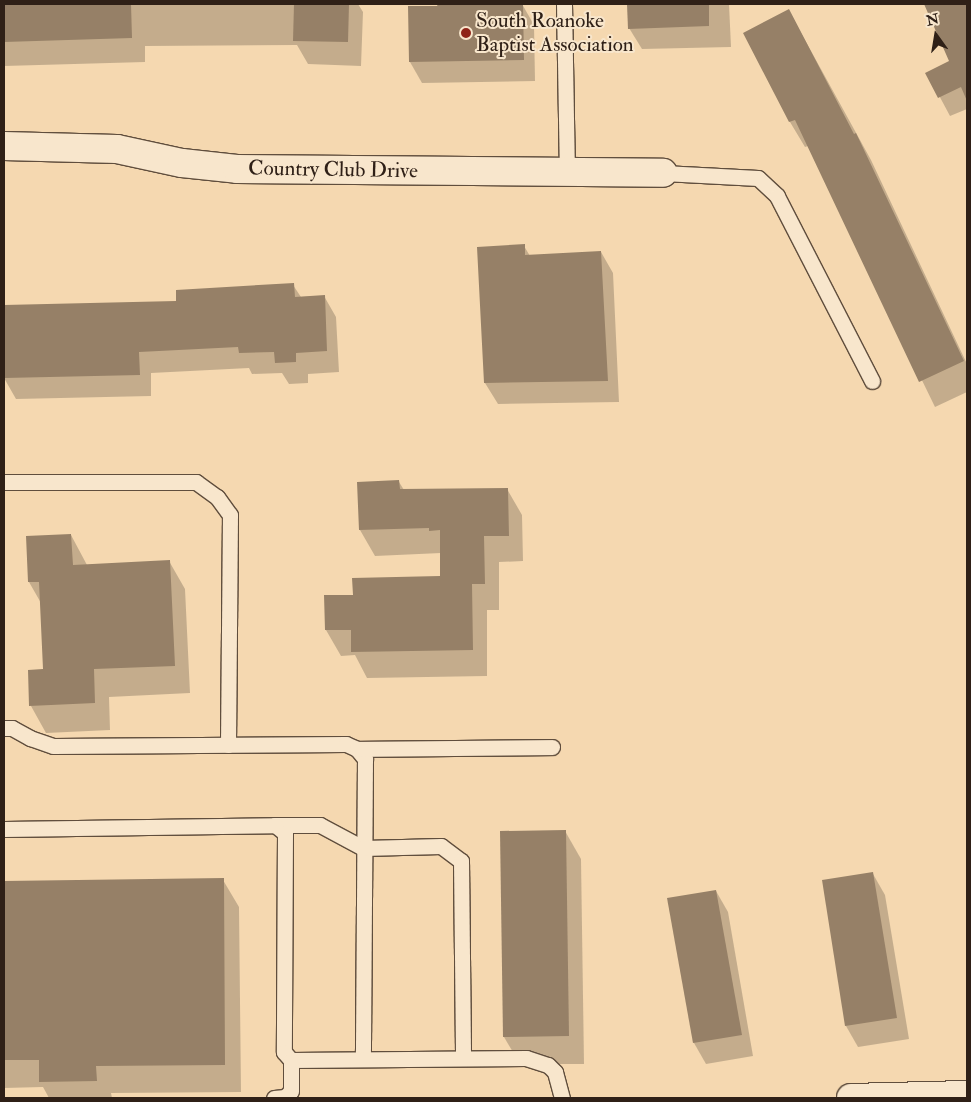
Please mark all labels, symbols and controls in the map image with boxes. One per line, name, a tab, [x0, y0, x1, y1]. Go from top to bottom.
place label: South Roanoke Baptist Association	[476, 8, 634, 58]
north arrow	[911, 10, 961, 60]
text: N	[924, 10, 941, 30]
marker: South Roanoke Baptist Association	[460, 27, 472, 39]
street label: Country Club Drive	[248, 156, 418, 184]

